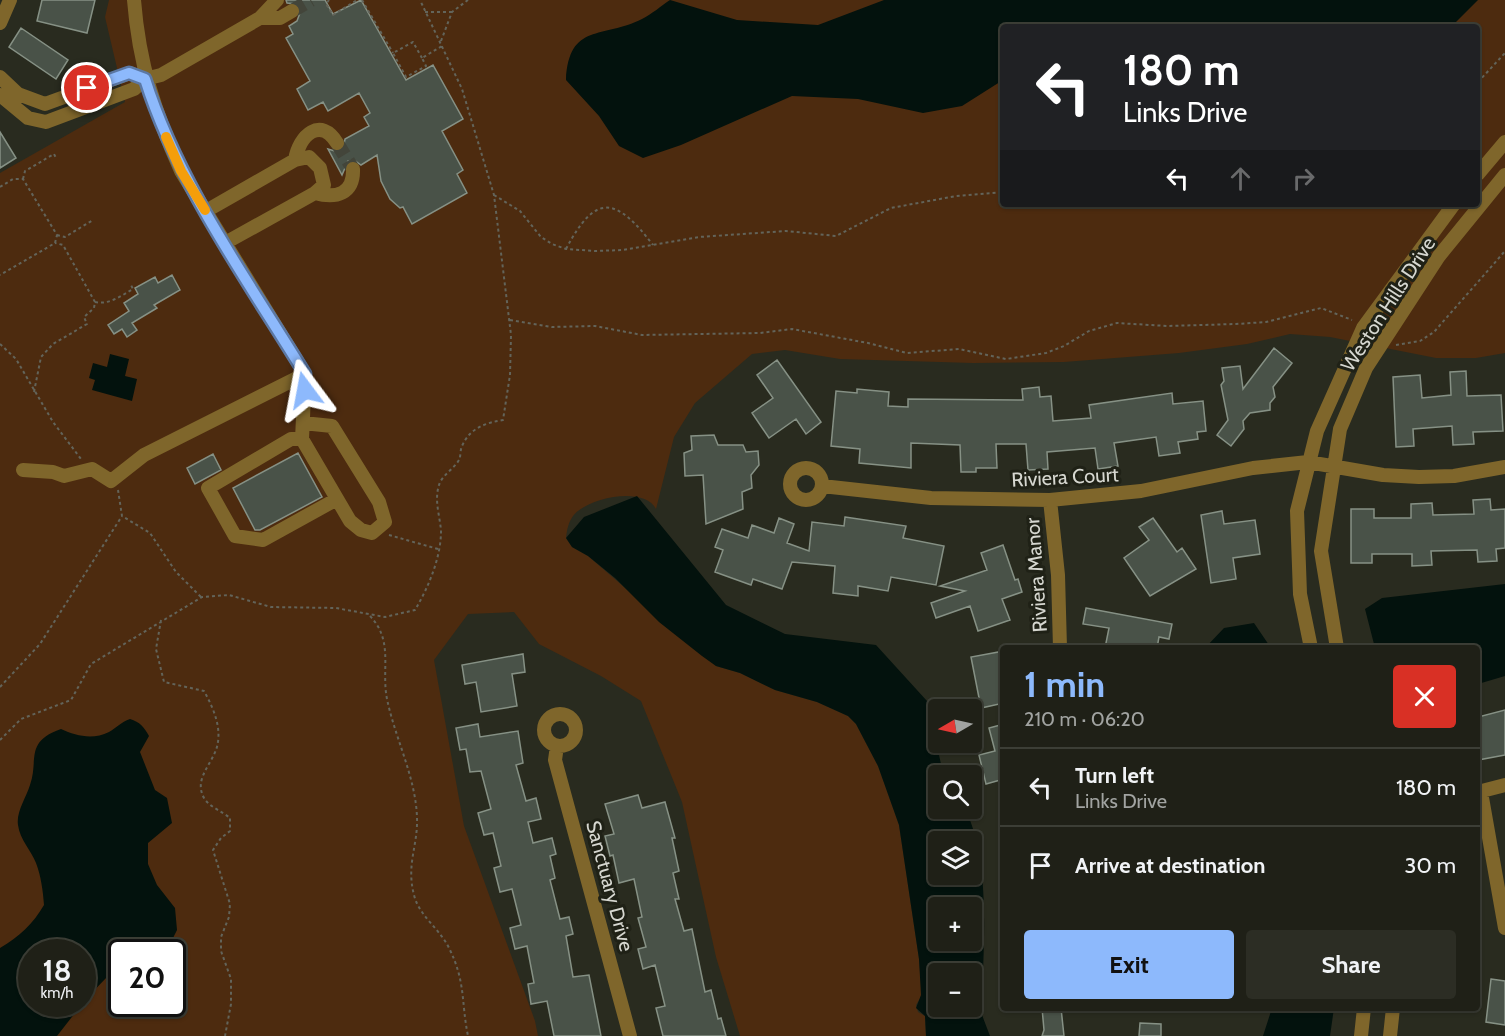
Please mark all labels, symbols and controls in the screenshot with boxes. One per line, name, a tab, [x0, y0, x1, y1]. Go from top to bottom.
text: 180 m	[1123, 44, 1239, 96]
icon: left	[1024, 48, 1102, 126]
pin	[61, 62, 112, 113]
icon: arrive	[70, 71, 103, 104]
text: Links Drive	[1123, 96, 1247, 129]
icon: left	[1161, 162, 1194, 195]
icon: ahead	[1224, 162, 1257, 195]
icon: right	[1287, 162, 1320, 195]
street label: Weston Hills Drive	[1336, 232, 1440, 376]
position arrow	[273, 358, 337, 422]
street label: Riviera Court	[1011, 462, 1119, 492]
street label: Riviera Manor	[1020, 516, 1052, 633]
text: 1 min	[1024, 662, 1105, 706]
button: close	[1393, 665, 1456, 728]
north arrow	[928, 699, 982, 753]
map controls	[928, 699, 982, 1017]
text: 210 m · 06:20	[1024, 707, 1145, 731]
text: Turn left	[1075, 762, 1154, 789]
button: search	[928, 765, 982, 819]
icon: left	[1024, 771, 1057, 804]
text: 180 m	[1396, 774, 1456, 801]
text: Links Drive	[1075, 789, 1167, 813]
street label: Sanctuary Drive	[581, 818, 639, 954]
button: layers	[928, 831, 982, 885]
icon: arrive	[1024, 849, 1057, 882]
text: Arrive at destination	[1075, 852, 1265, 879]
text: 30 m	[1404, 852, 1456, 879]
button: +	[928, 897, 982, 951]
button: Exit	[1024, 930, 1234, 999]
button: Share	[1246, 930, 1456, 999]
speed limit sign: 20	[108, 939, 186, 1017]
text: 18	[42, 952, 72, 989]
button: −	[928, 963, 982, 1017]
text: km/h	[41, 984, 73, 1002]

